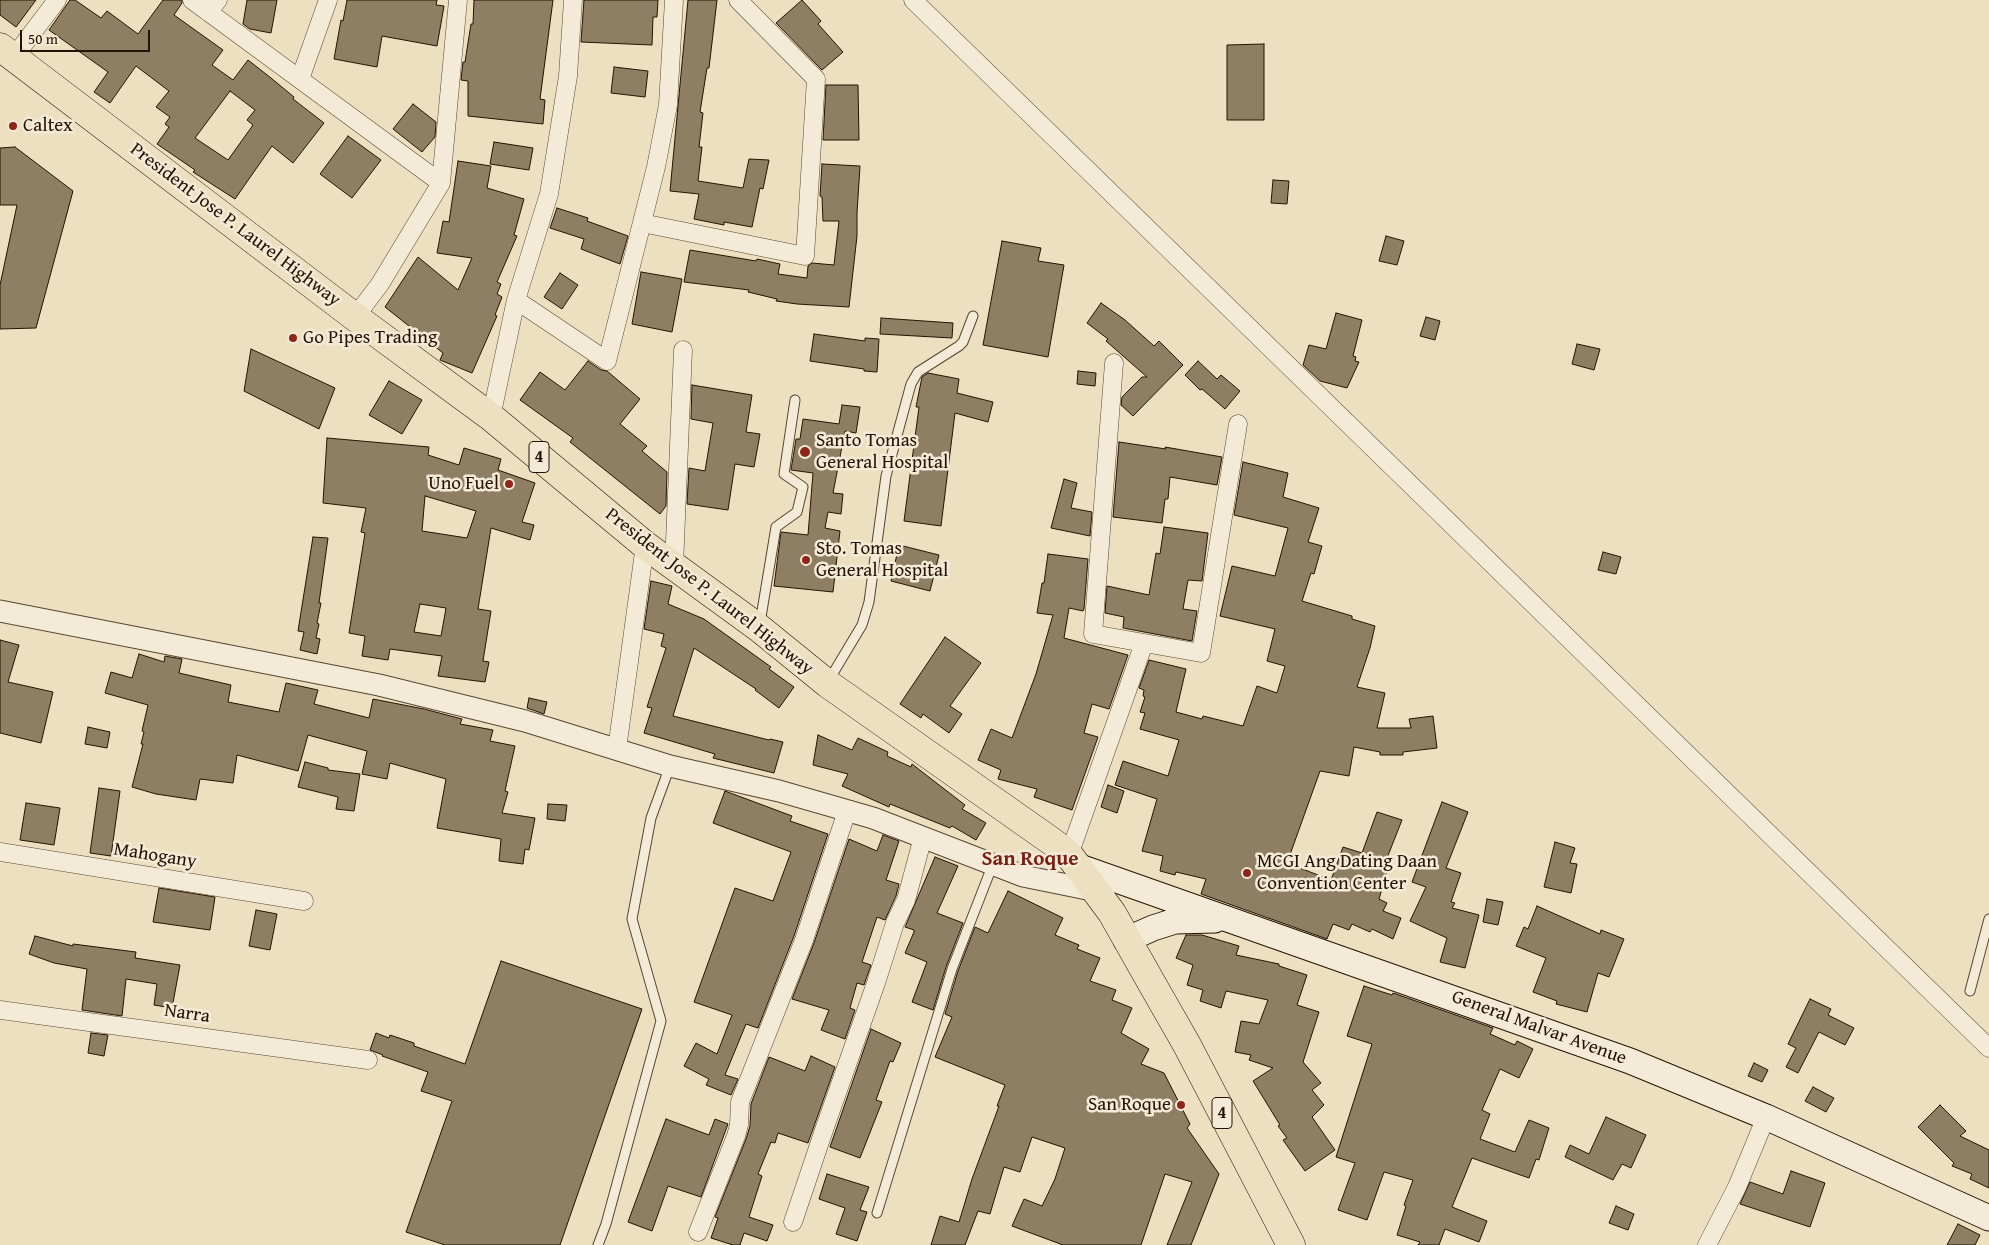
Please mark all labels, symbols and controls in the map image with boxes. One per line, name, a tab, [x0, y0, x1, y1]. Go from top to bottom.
scale bar	[22, 20, 152, 52]
text: 50 m	[28, 28, 58, 49]
place label: Caltex	[23, 115, 73, 137]
marker: Caltex	[7, 120, 19, 132]
street label: President Jose P. Laurel Highway	[125, 138, 345, 312]
place label: Go Pipes Trading	[303, 327, 437, 349]
marker: Go Pipes Trading	[287, 332, 299, 344]
place label: Santo Tomas General Hospital	[816, 430, 948, 474]
road number: 4	[529, 442, 549, 472]
marker: Santo Tomas General Hospital	[798, 445, 812, 459]
place label: Uno Fuel	[428, 473, 499, 495]
marker: Uno Fuel	[503, 478, 515, 490]
street label: President Jose P. Laurel Highway	[600, 504, 818, 680]
place label: Sto. Tomas General Hospital	[816, 538, 948, 582]
marker: Sto. Tomas General Hospital	[800, 554, 812, 566]
street label: Mahogany	[112, 838, 198, 874]
district label: San Roque	[981, 847, 1079, 873]
place label: MCGI Ang Dating Daan Convention Center	[1257, 851, 1437, 895]
marker: MCGI Ang Dating Daan Convention Center	[1241, 867, 1253, 879]
street label: General Malvar Avenue	[1449, 986, 1629, 1070]
street label: Narra	[163, 1000, 211, 1028]
place label: San Roque	[1088, 1094, 1171, 1116]
road number: 4	[1212, 1098, 1232, 1128]
marker: San Roque	[1175, 1099, 1187, 1111]

